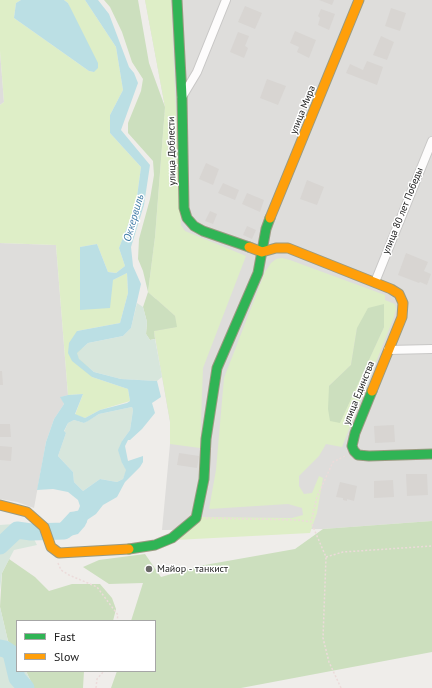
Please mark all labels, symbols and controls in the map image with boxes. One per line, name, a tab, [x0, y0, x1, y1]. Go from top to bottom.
street label: улица Мира	[288, 84, 318, 136]
street label: улица Доблести	[165, 116, 179, 186]
street label: улица 80 лет Победы	[380, 166, 426, 256]
water label: Оккервиль	[121, 193, 147, 243]
street label: улица Единства	[341, 359, 377, 427]
place label: Майор - танкист	[157, 563, 228, 575]
marker: Майор - танкист	[144, 564, 154, 574]
legend	[16, 620, 156, 672]
text: Fast	[54, 629, 75, 644]
text: Slow	[54, 649, 79, 664]

